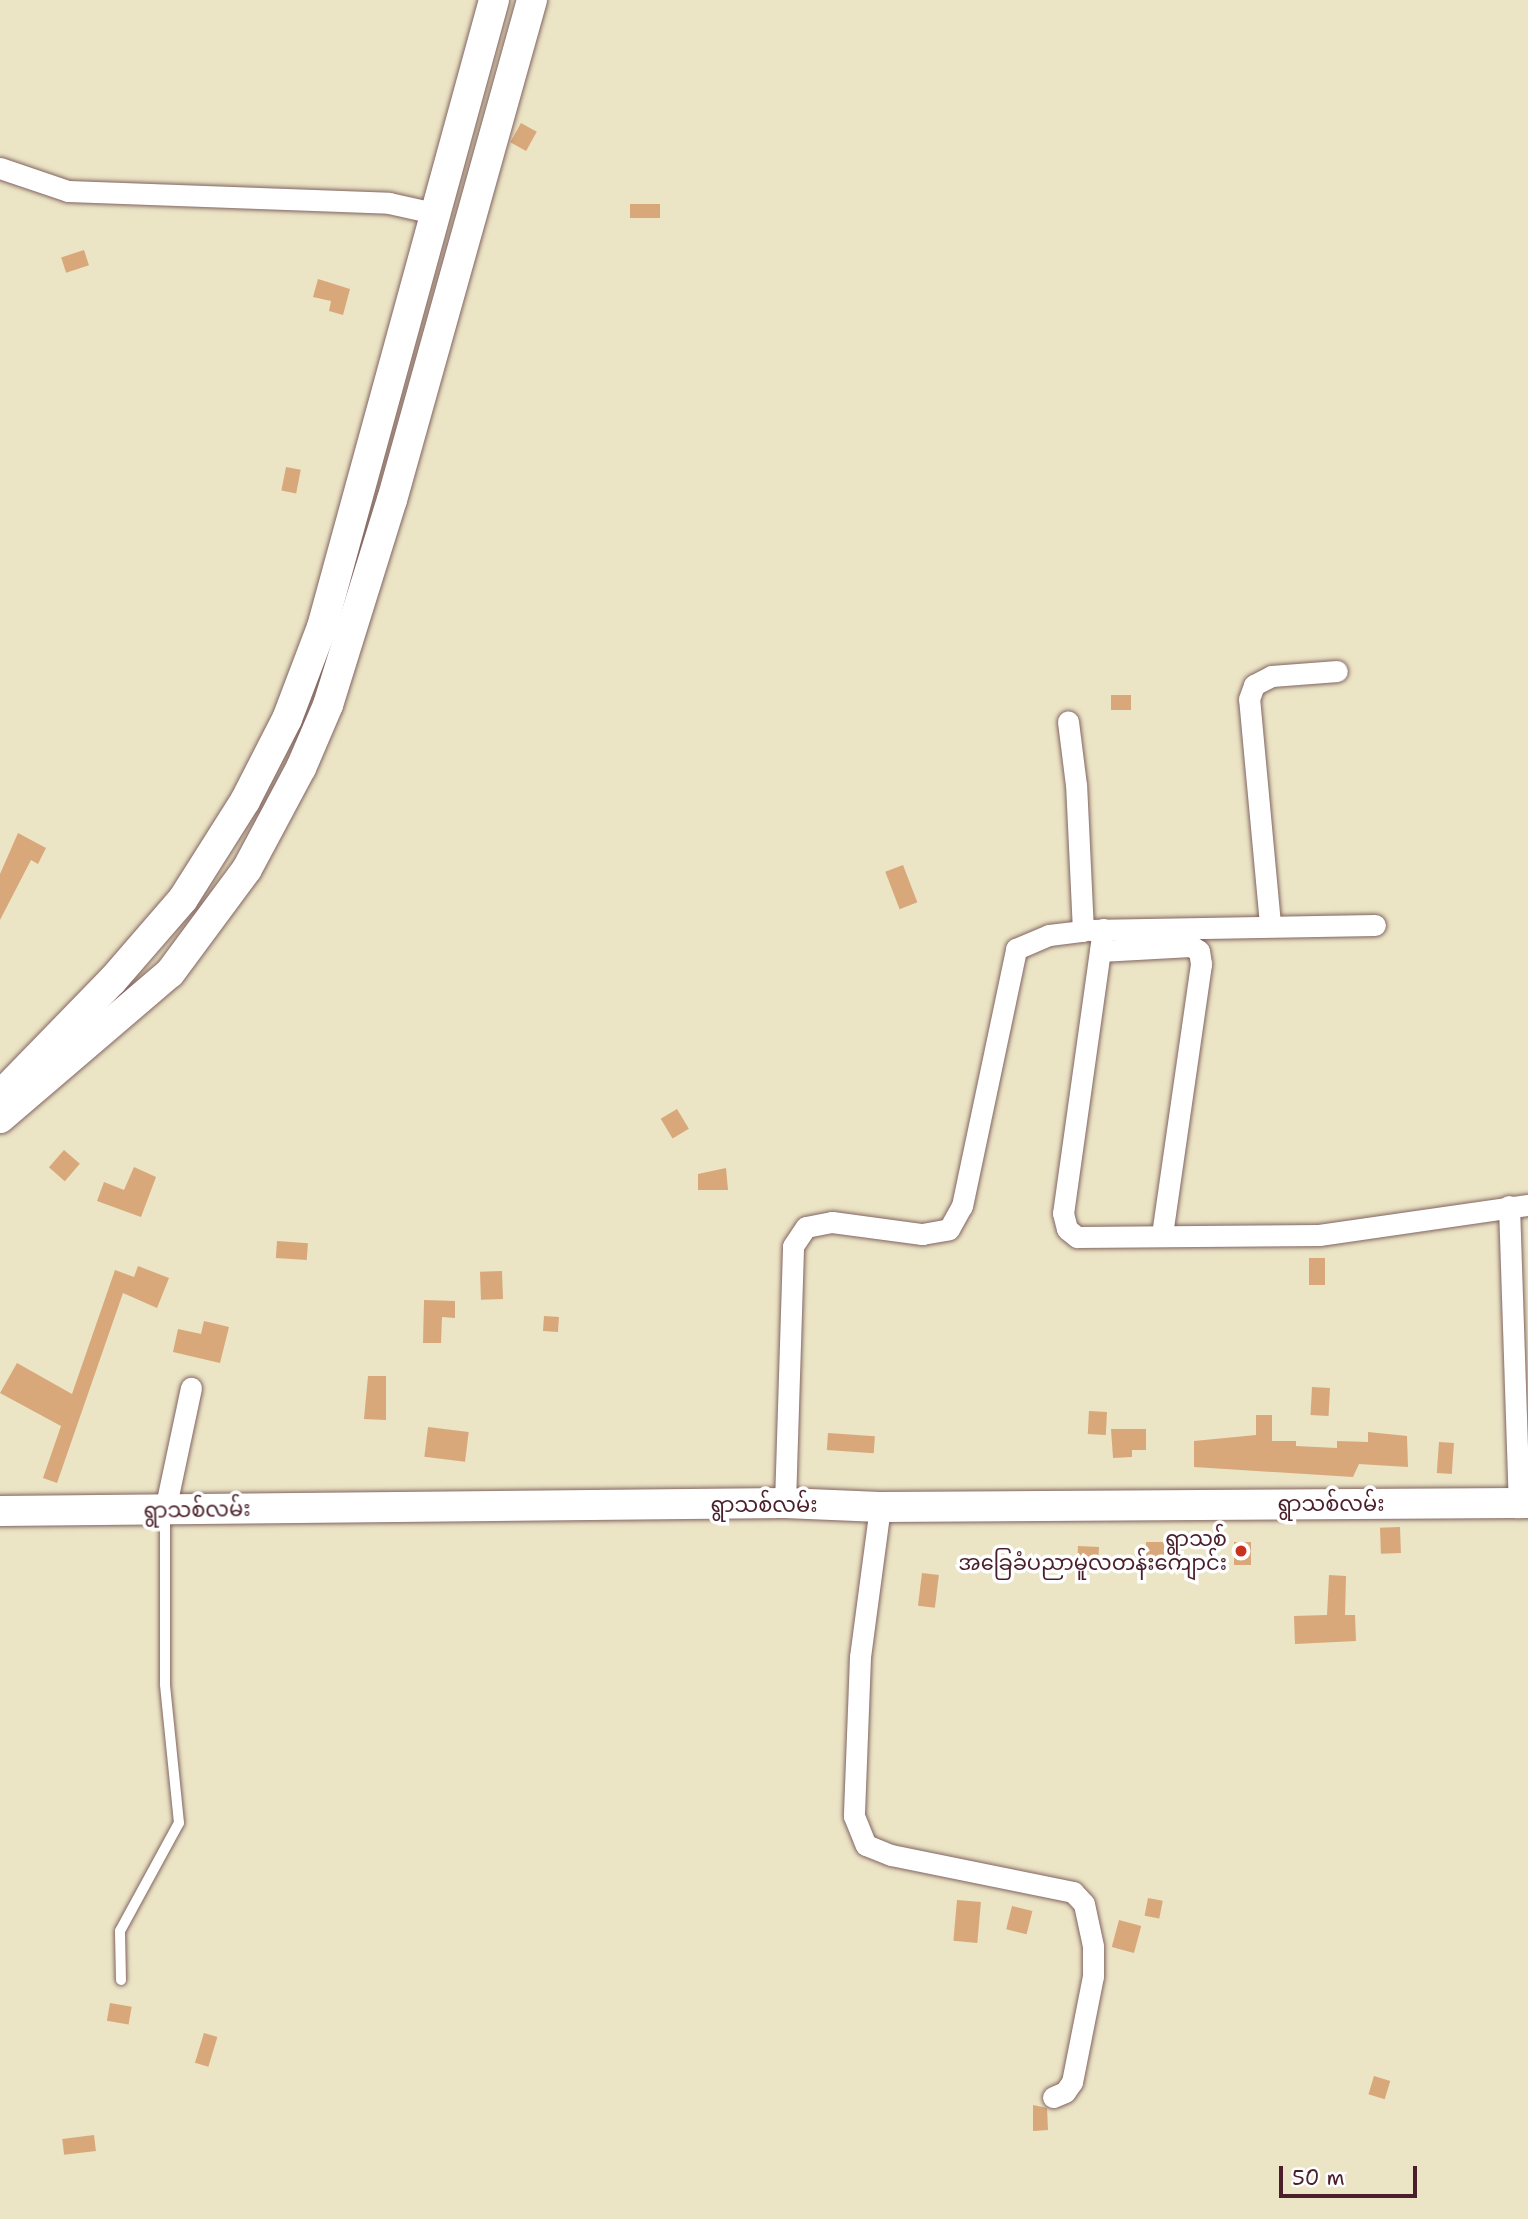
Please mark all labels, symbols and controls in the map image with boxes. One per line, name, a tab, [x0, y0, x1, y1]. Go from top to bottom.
street label: ရွာသစ်လမ်း	[1278, 1491, 1384, 1517]
street label: ရွာသစ်လမ်း	[711, 1492, 817, 1518]
street label: ရွာသစ်လမ်း	[143, 1496, 251, 1524]
place label: ရွာသစ် အခြေခံပညာမူလတန်းကျောင်း	[958, 1526, 1227, 1576]
marker: ရွာသစ် အခြေခံပညာမူလတန်းကျောင်း	[1233, 1543, 1249, 1559]
scale bar	[1283, 2152, 1421, 2196]
text: 50 m	[1292, 2164, 1345, 2192]

